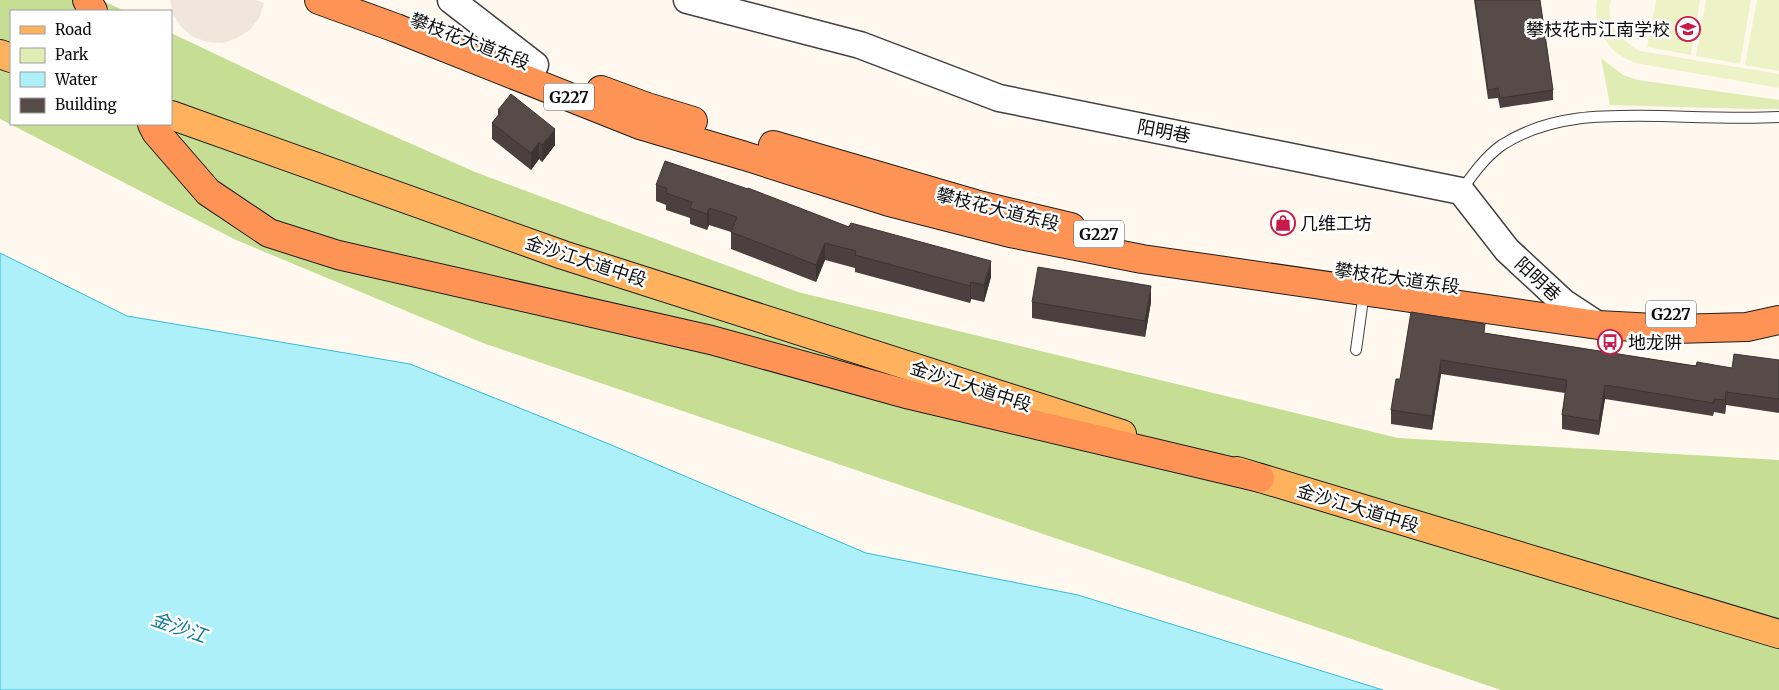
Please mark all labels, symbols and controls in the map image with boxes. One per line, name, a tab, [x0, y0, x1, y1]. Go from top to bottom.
street label: 攀枝花大道东段	[407, 8, 533, 74]
legend	[10, 10, 172, 125]
school or university icon: 攀枝花市江南学校	[1675, 16, 1701, 42]
place label: 攀枝花市江南学校	[1526, 18, 1670, 41]
text: Road	[55, 20, 91, 39]
text: Park	[55, 45, 89, 64]
text: Water	[54, 70, 98, 89]
road number: G227	[544, 84, 594, 110]
text: Building	[55, 95, 117, 114]
street label: 阳明巷	[1135, 115, 1193, 147]
street label: 攀枝花大道东段	[934, 183, 1062, 235]
shop icon: 几维工坊	[1270, 210, 1296, 236]
place label: 几维工坊	[1300, 212, 1372, 235]
road number: G227	[1074, 220, 1124, 248]
street label: 金沙江大道中段	[523, 231, 649, 291]
street label: 阳明巷	[1510, 252, 1566, 306]
street label: 攀枝花大道东段	[1333, 258, 1461, 298]
road number: G227	[1646, 300, 1696, 328]
bus stop icon: 地龙阱	[1597, 329, 1623, 355]
place label: 地龙阱	[1628, 331, 1682, 354]
street label: 金沙江大道中段	[908, 356, 1034, 416]
street label: 金沙江大道中段	[1294, 479, 1422, 537]
water label: 金沙江	[148, 606, 212, 648]

